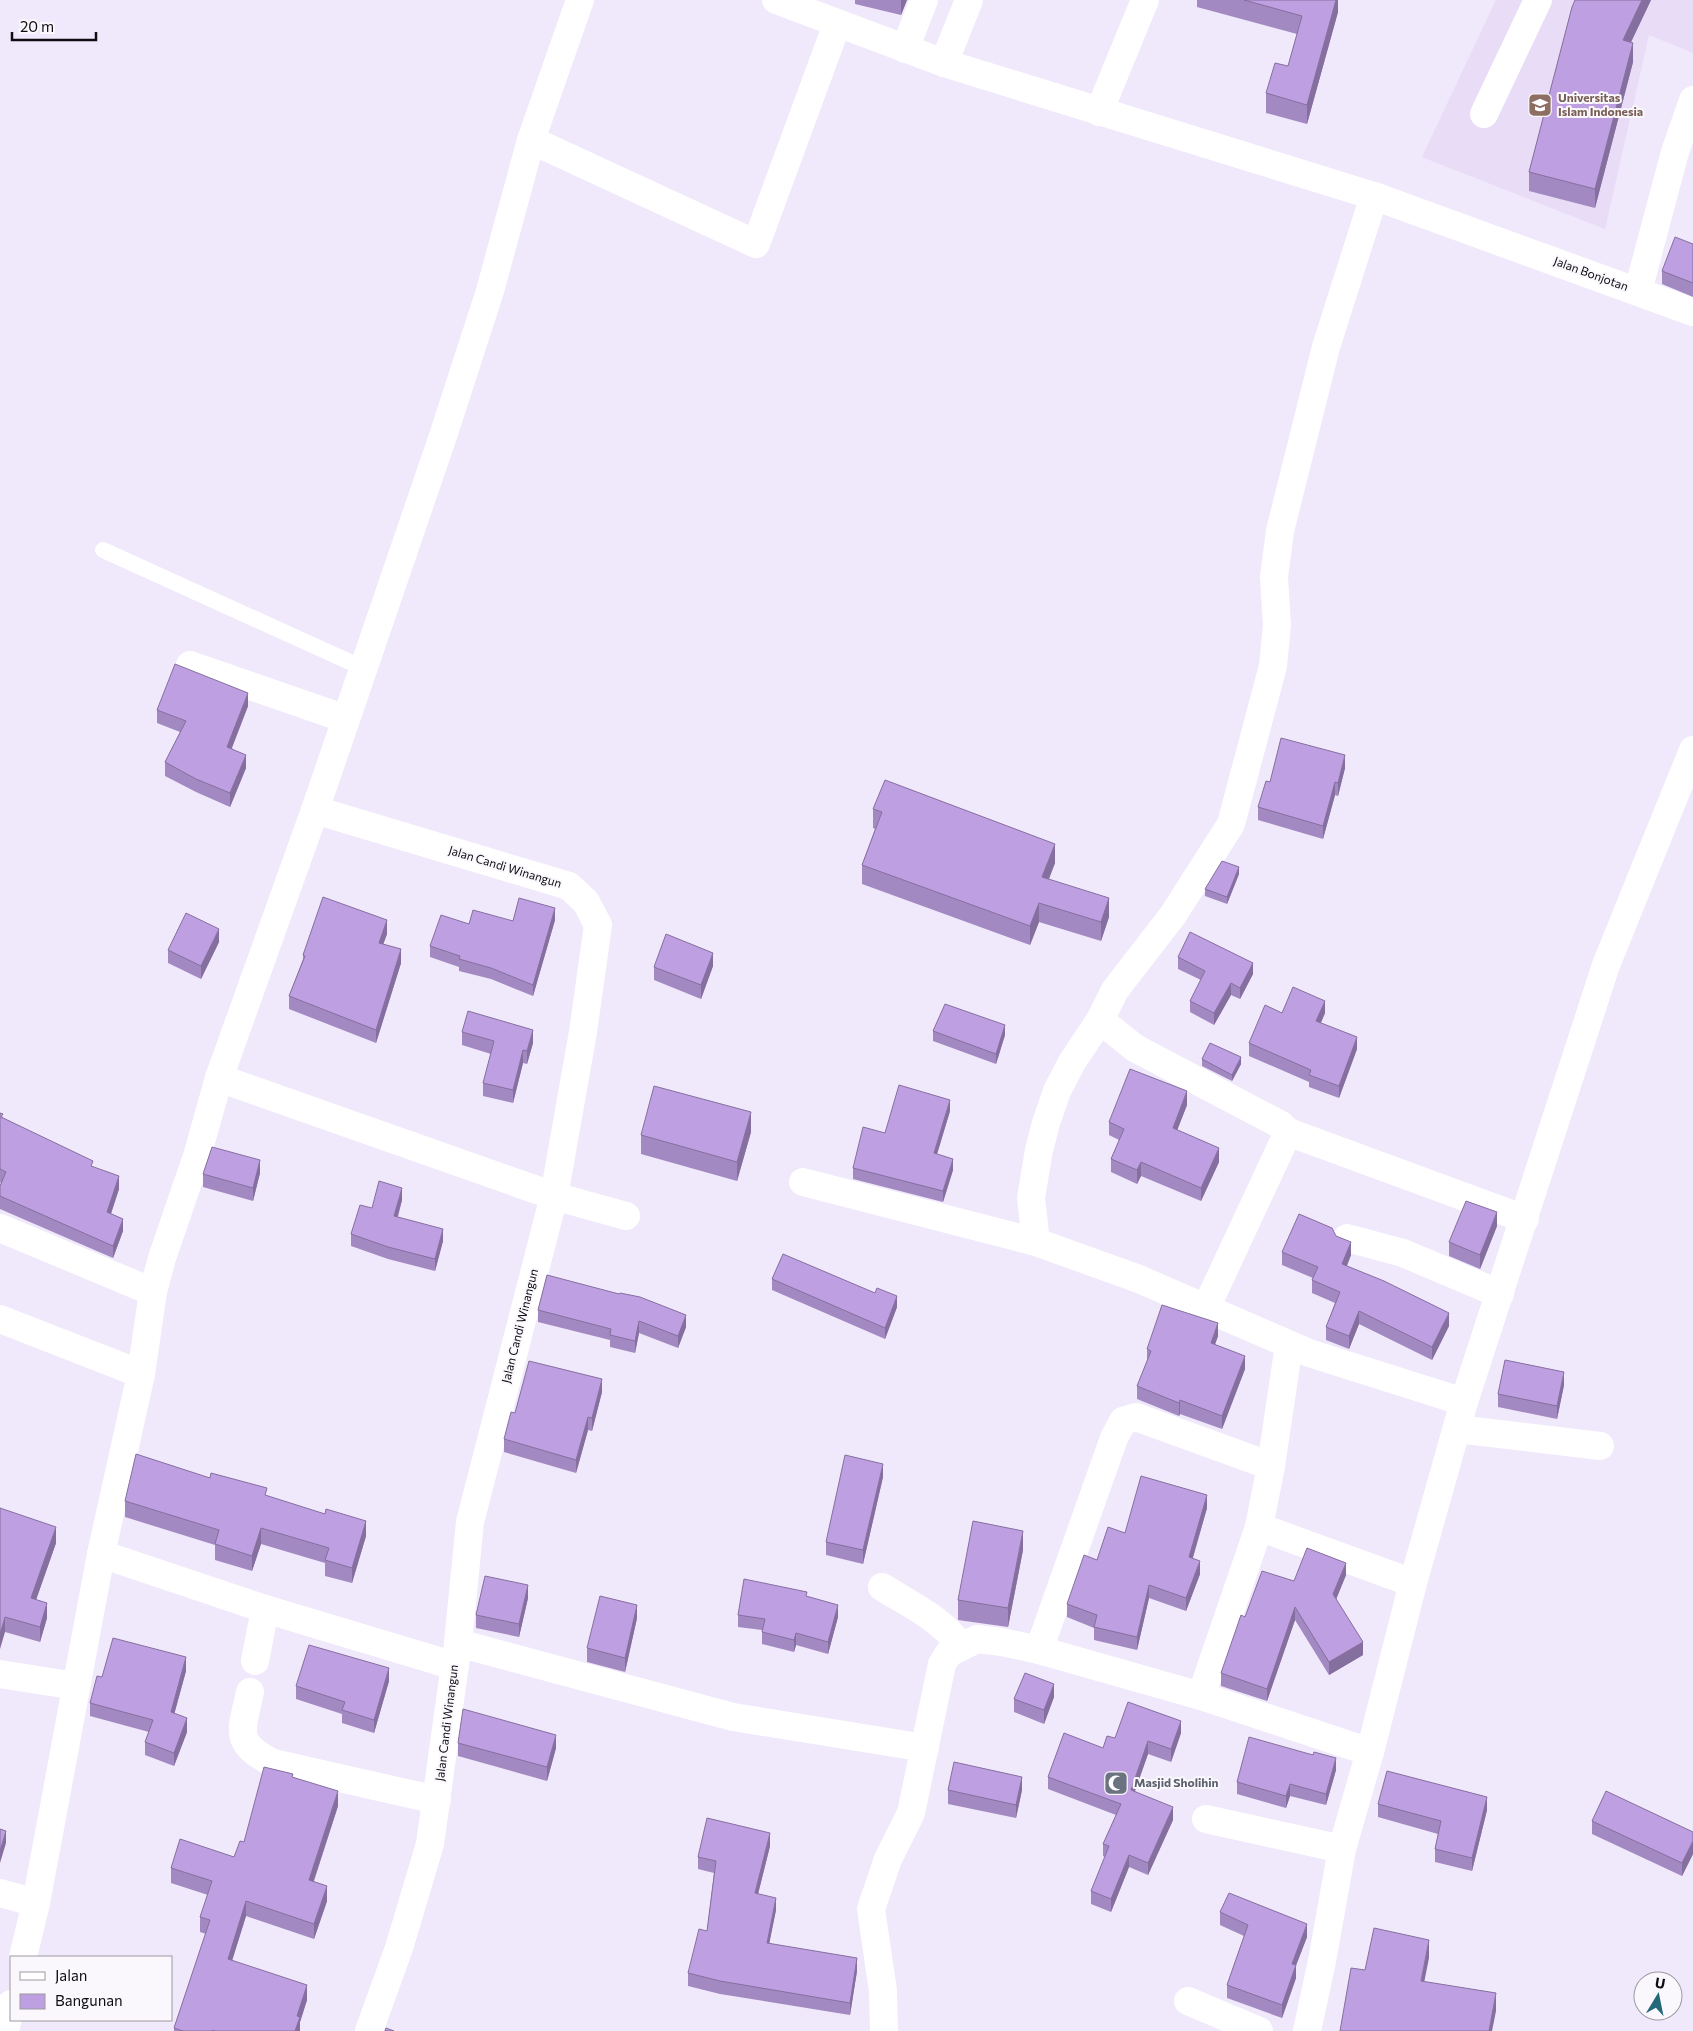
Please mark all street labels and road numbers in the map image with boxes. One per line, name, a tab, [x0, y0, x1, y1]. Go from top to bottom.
street label: Jalan Bonjotan	[1552, 253, 1631, 294]
street label: Jalan Candi Winangun	[447, 842, 563, 891]
street label: Jalan Candi Winangun	[498, 1267, 541, 1385]
street label: Jalan Candi Winangun	[432, 1664, 461, 1782]

